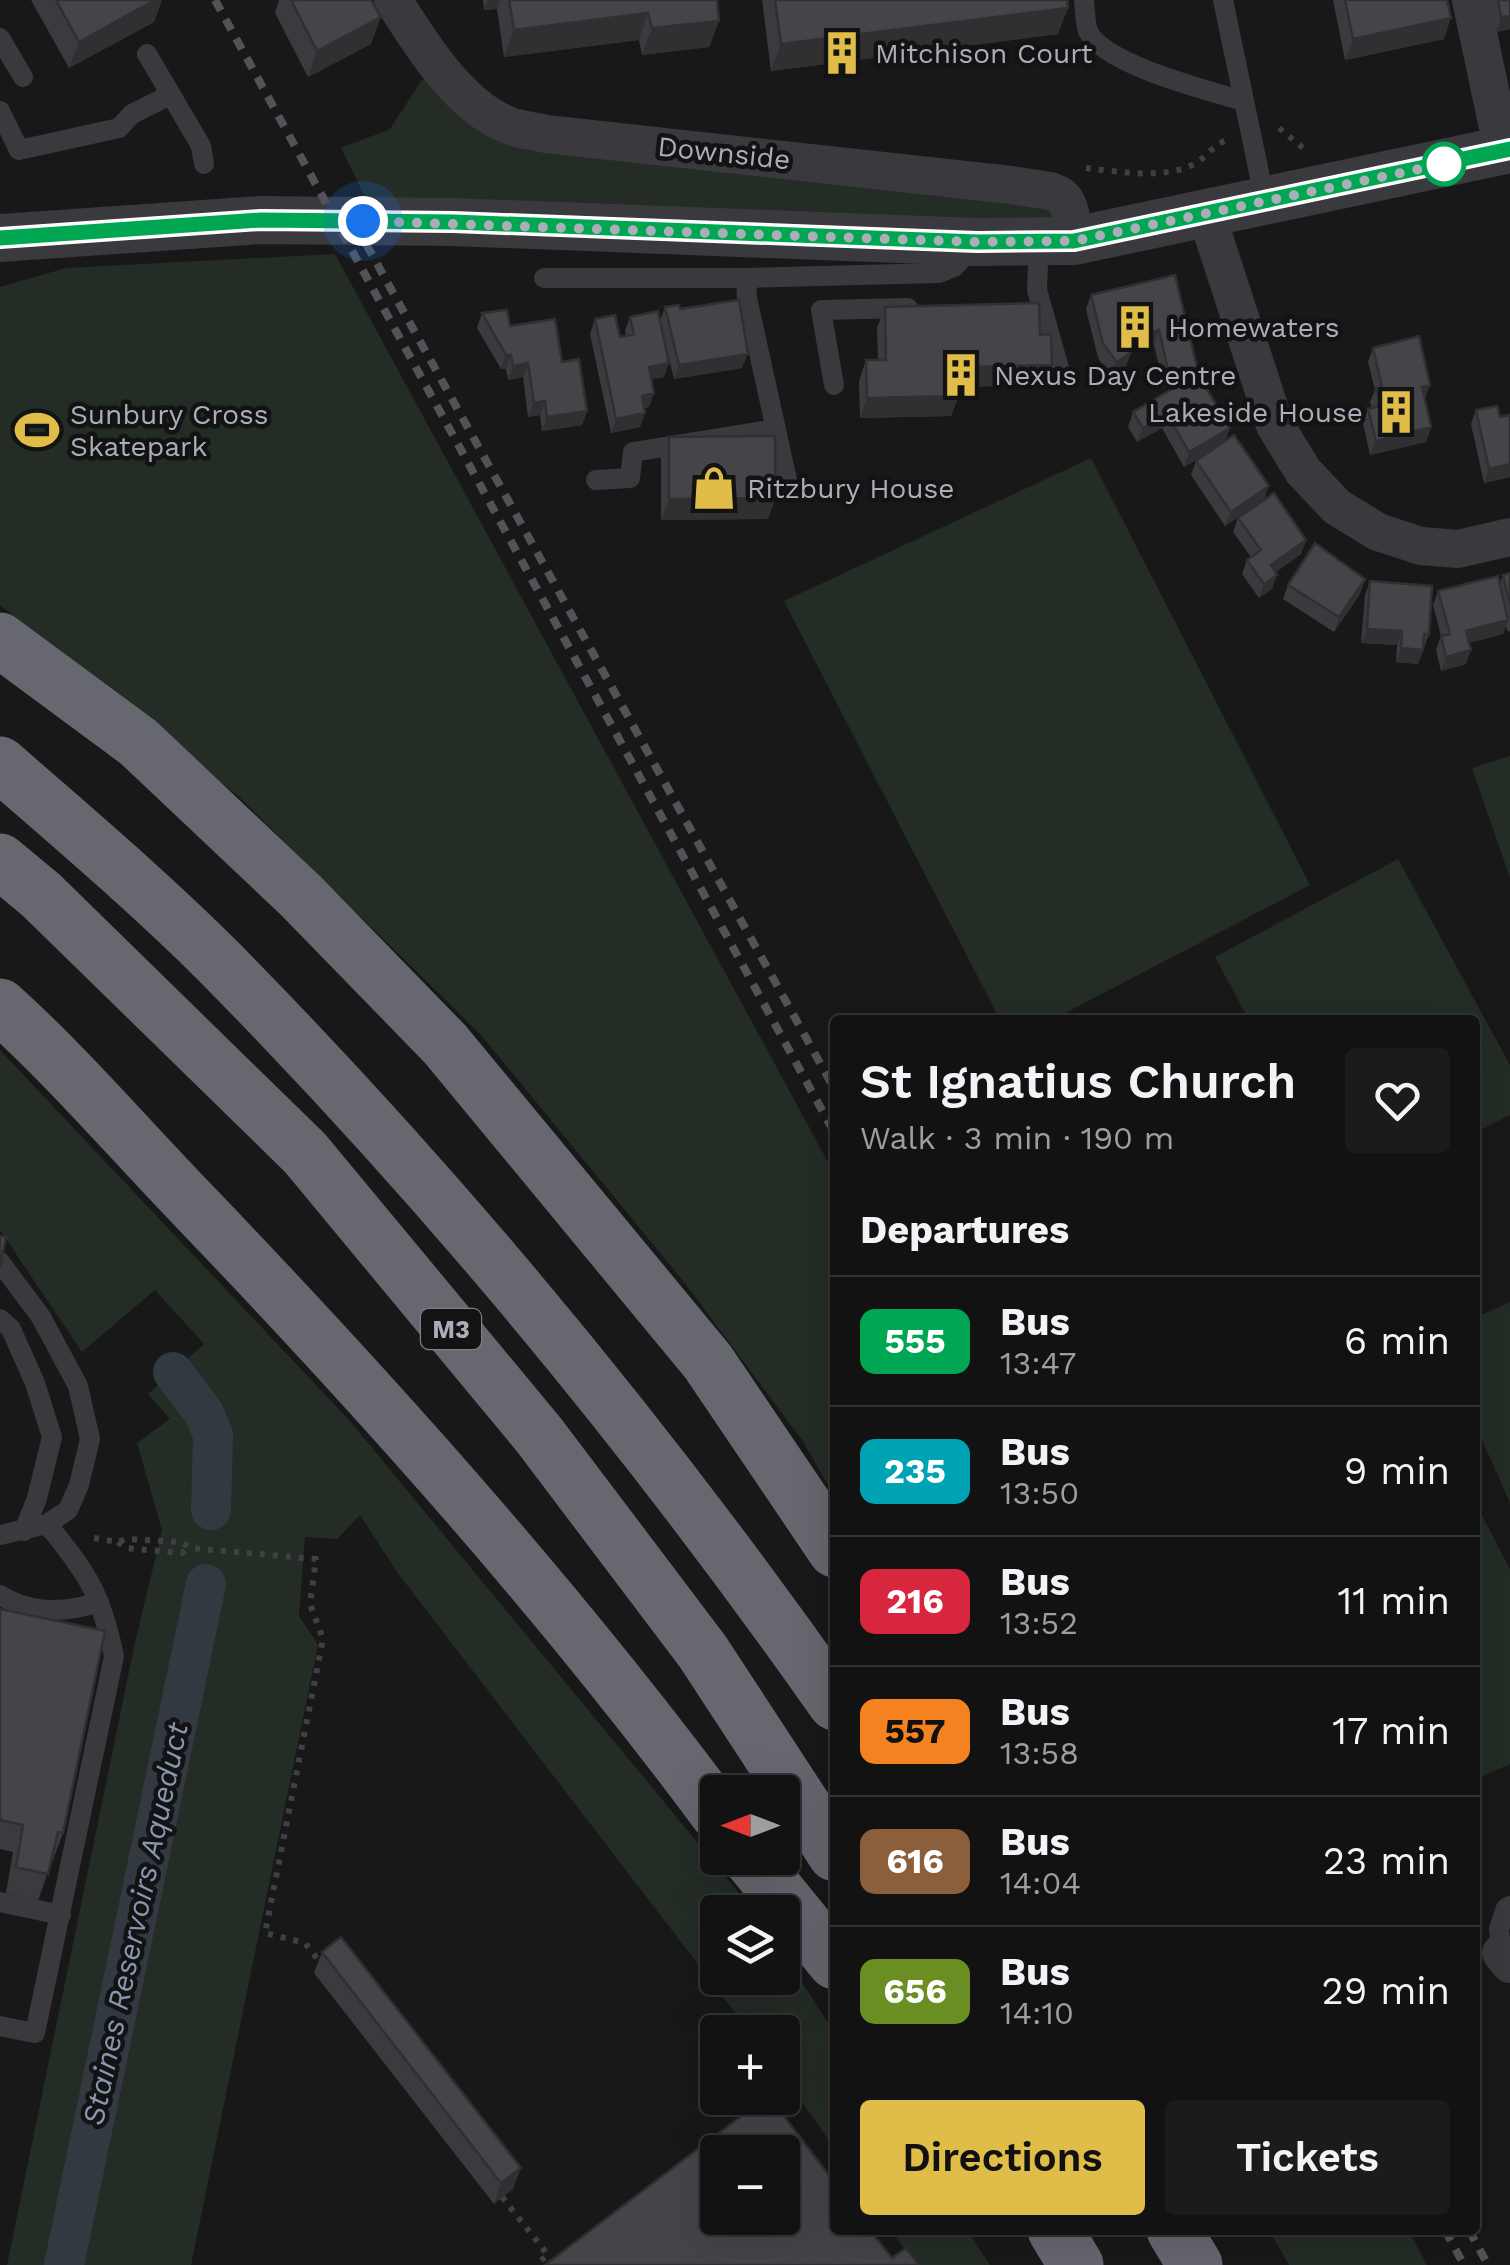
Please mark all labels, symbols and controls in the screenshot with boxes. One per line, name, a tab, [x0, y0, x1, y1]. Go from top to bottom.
building icon: Mitchison Court	[818, 29, 866, 77]
place label: Mitchison Court	[875, 37, 1093, 70]
street label: Downside	[656, 130, 792, 176]
unlabelled marker	[1423, 143, 1465, 185]
your location	[338, 196, 388, 246]
building icon: Homewaters	[1111, 303, 1159, 351]
place label: Homewaters	[1168, 311, 1340, 344]
building icon: Nexus Day Centre	[937, 351, 985, 399]
place label: Nexus Day Centre	[994, 359, 1236, 392]
building icon: Lakeside House	[1372, 388, 1420, 436]
place label: Lakeside House	[1148, 396, 1363, 429]
place label: Sunbury Cross Skatepark	[70, 398, 268, 463]
sports icon: Sunbury Cross Skatepark	[13, 406, 61, 454]
shop icon: Ritzbury House	[690, 464, 738, 512]
place label: Ritzbury House	[747, 472, 954, 505]
button: heart	[1345, 1048, 1450, 1153]
text: St Ignatius Church	[860, 1053, 1296, 1110]
text: Walk · 3 min · 190 m	[860, 1119, 1174, 1157]
text: Departures	[860, 1208, 1069, 1252]
text: Bus	[1000, 1300, 1070, 1344]
road number: M3	[421, 1309, 481, 1349]
text: 6 min	[1344, 1319, 1450, 1363]
text: 555	[884, 1320, 946, 1362]
text: 13:47	[1000, 1344, 1077, 1382]
text: Bus	[1000, 1430, 1070, 1474]
text: 9 min	[1344, 1449, 1450, 1493]
text: 235	[884, 1450, 946, 1492]
text: 13:50	[1000, 1474, 1079, 1512]
text: Bus	[1000, 1560, 1070, 1604]
text: 11 min	[1338, 1579, 1450, 1623]
text: 216	[886, 1580, 944, 1622]
text: 13:52	[1000, 1604, 1078, 1642]
text: Bus	[1000, 1690, 1070, 1734]
text: 17 min	[1332, 1709, 1450, 1753]
text: 557	[884, 1710, 946, 1752]
water label: Staines Reservoirs Aqueduct	[75, 1719, 195, 2129]
text: 13:58	[1000, 1734, 1079, 1772]
north arrow	[700, 1775, 800, 1875]
map controls	[700, 1775, 800, 2235]
text: Bus	[1000, 1820, 1070, 1864]
text: 23 min	[1323, 1839, 1450, 1883]
text: 616	[886, 1840, 944, 1882]
text: 14:04	[1000, 1864, 1081, 1902]
button: layers	[700, 1895, 800, 1995]
text: Bus	[1000, 1950, 1070, 1994]
text: 29 min	[1322, 1969, 1450, 2013]
text: 656	[883, 1970, 947, 2012]
text: 14:10	[1000, 1994, 1074, 2032]
button: +	[700, 2015, 800, 2115]
button: Directions	[860, 2100, 1145, 2215]
button: Tickets	[1165, 2100, 1450, 2215]
button: −	[700, 2135, 800, 2235]

